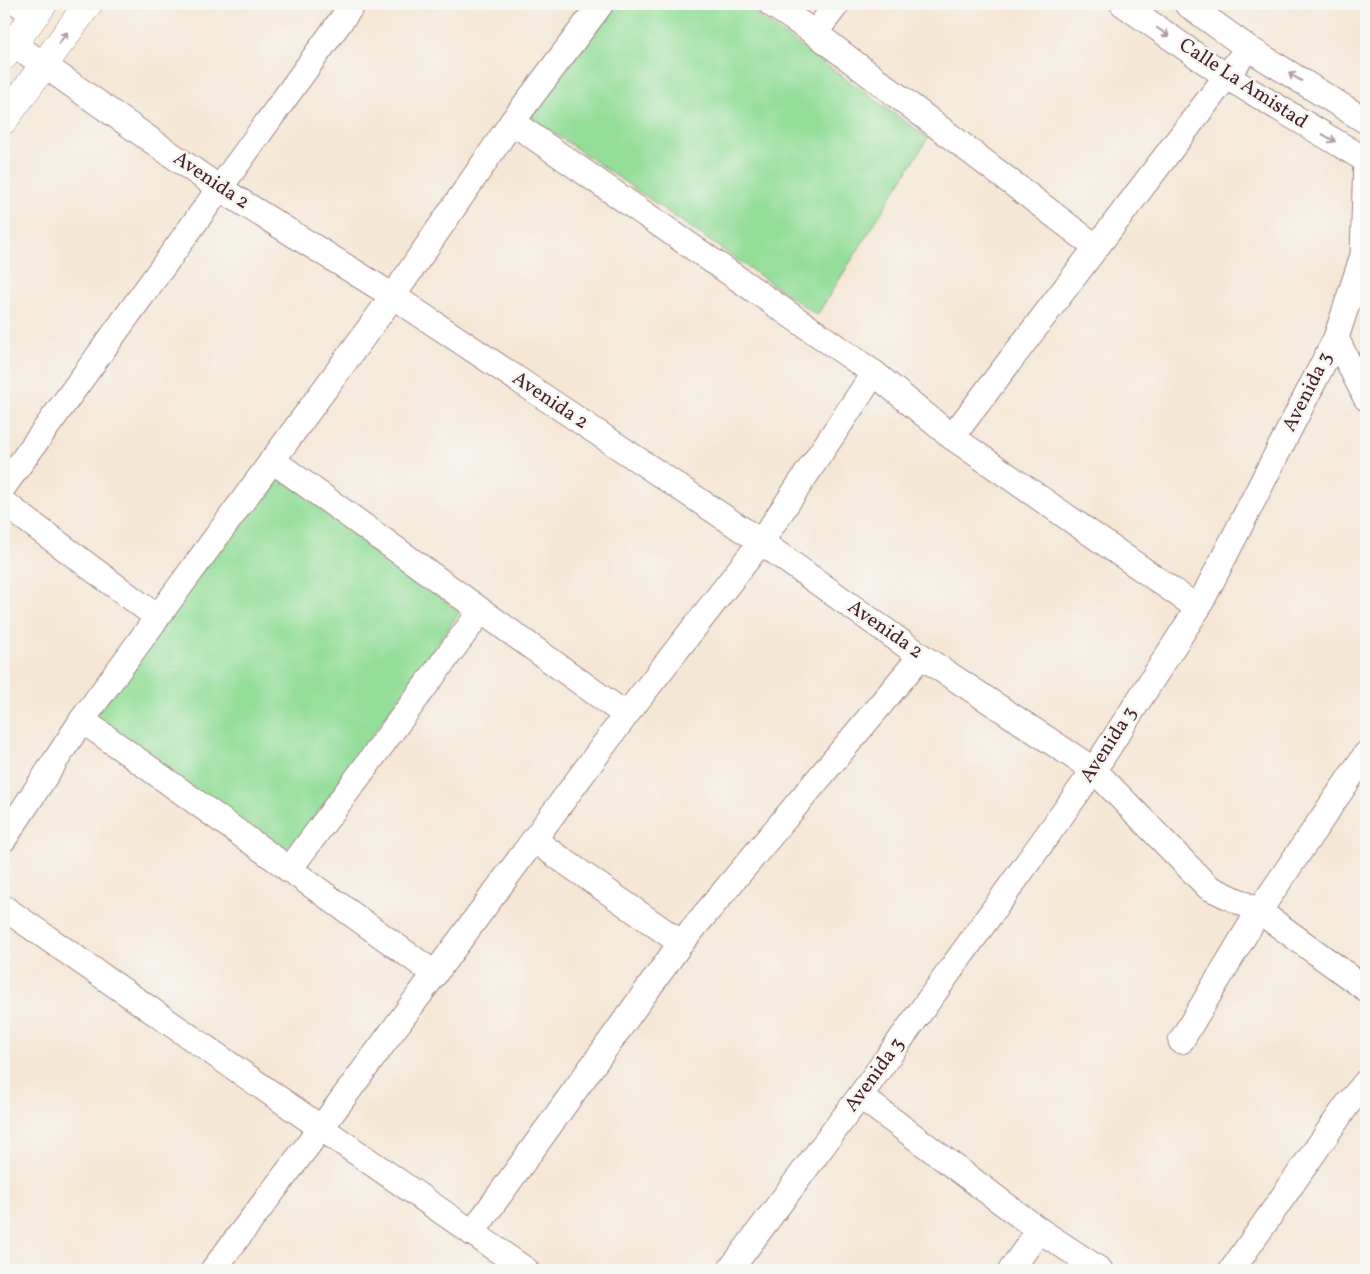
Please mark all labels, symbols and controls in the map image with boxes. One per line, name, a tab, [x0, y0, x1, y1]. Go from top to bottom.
one-way arrow	[1156, 27, 1170, 37]
one-way arrow	[58, 31, 68, 45]
street label: Calle La Amistad	[1173, 32, 1313, 136]
one-way arrow	[1288, 72, 1302, 82]
one-way arrow	[1322, 133, 1336, 143]
street label: Avenida 2	[167, 145, 255, 217]
street label: Avenida 3	[1276, 347, 1340, 437]
street label: Avenida 2	[506, 365, 594, 437]
street label: Avenida 2	[841, 594, 929, 666]
street label: Avenida 3	[1074, 701, 1144, 789]
street label: Avenida 3	[838, 1032, 912, 1118]

